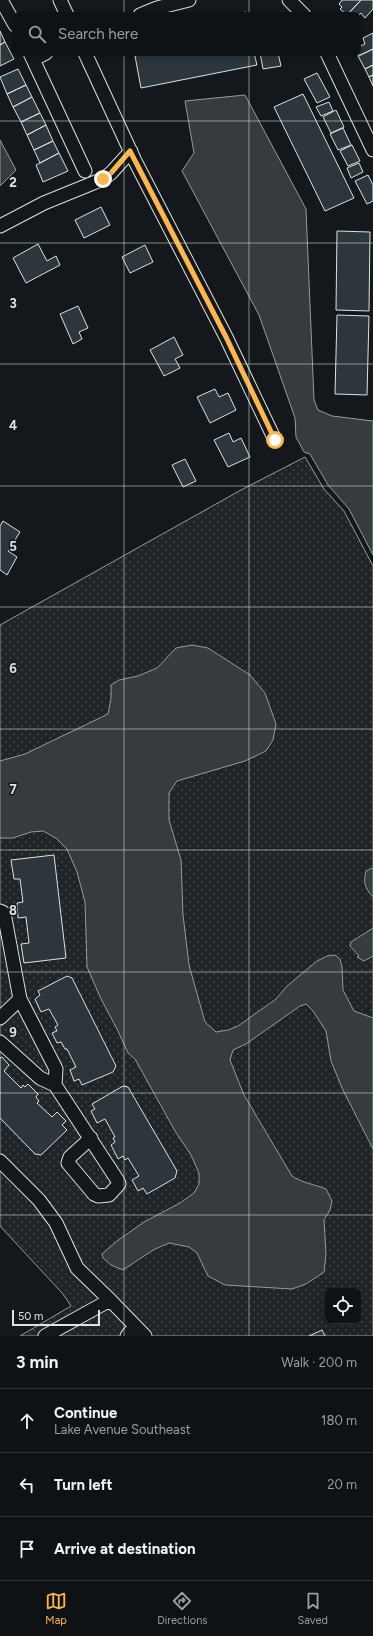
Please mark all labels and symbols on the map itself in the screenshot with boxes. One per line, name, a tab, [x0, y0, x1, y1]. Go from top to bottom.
route end	[94, 170, 112, 188]
text: 2	[9, 175, 17, 190]
text: 3	[9, 296, 17, 311]
text: 4	[9, 418, 17, 433]
route start	[266, 431, 284, 449]
text: 5	[9, 539, 17, 554]
text: 6	[9, 661, 17, 676]
text: 7	[9, 782, 17, 797]
text: 8	[9, 903, 17, 918]
text: 9	[9, 1025, 17, 1040]
scale bar	[12, 1308, 100, 1327]

